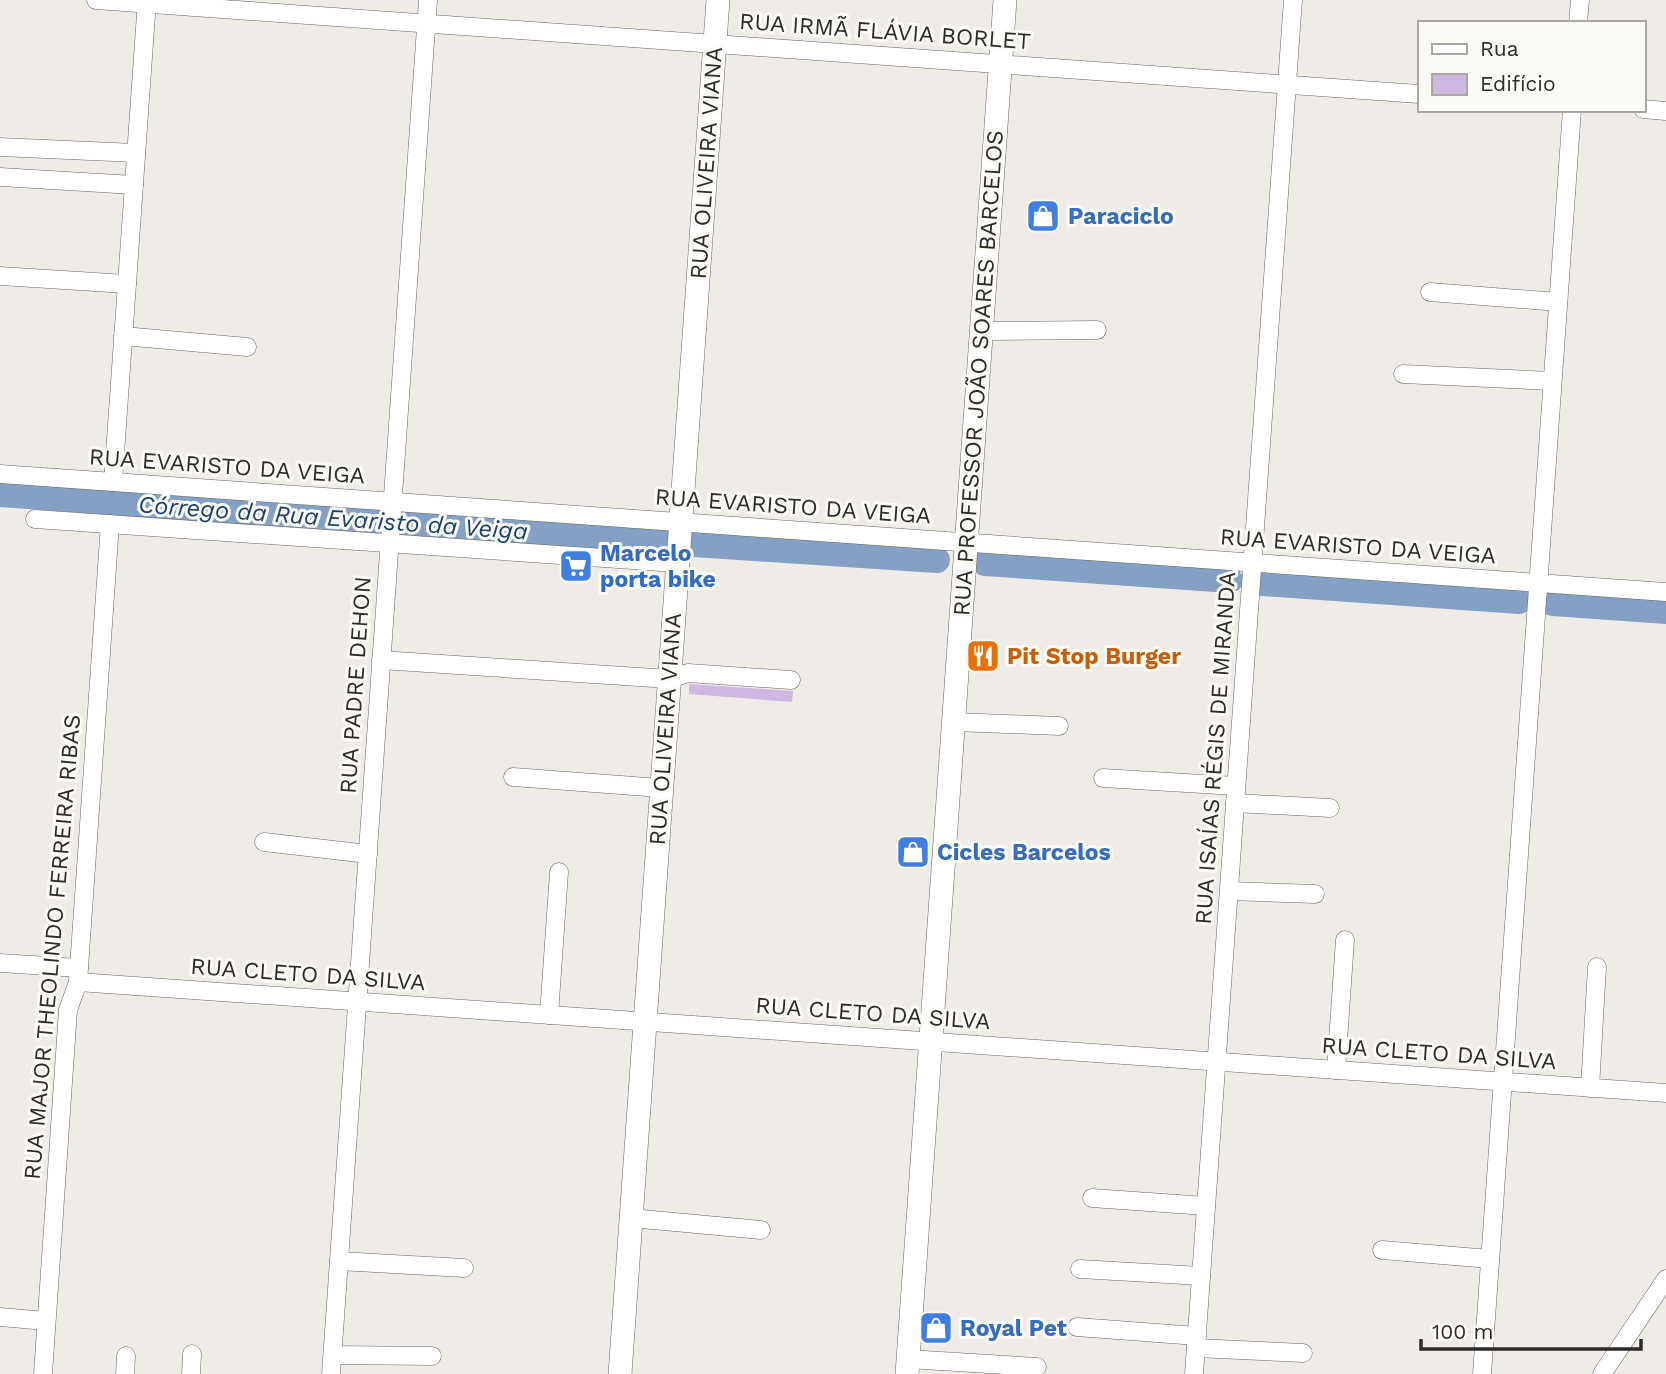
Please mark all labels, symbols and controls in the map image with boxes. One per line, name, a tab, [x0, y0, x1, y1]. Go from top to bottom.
street label: RUA IRMÃ FLÁVIA BORLET	[738, 8, 1032, 55]
legend	[1418, 21, 1645, 112]
text: Rua	[1480, 36, 1519, 61]
street label: RUA OLIVEIRA VIANA	[685, 46, 728, 280]
text: Edifício	[1480, 71, 1556, 96]
street label: RUA PROFESSOR JOÃO SOARES BARCELOS	[948, 129, 1009, 617]
shop icon: Paraciclo	[1024, 197, 1062, 235]
place label: Paraciclo	[1068, 203, 1174, 230]
street label: RUA EVARISTO DA VEIGA	[88, 443, 366, 490]
street label: RUA EVARISTO DA VEIGA	[654, 483, 932, 530]
water label: Córrego da Rua Evaristo da Veiga	[137, 490, 529, 546]
street label: RUA EVARISTO DA VEIGA	[1219, 523, 1497, 570]
place label: Marcelo porta bike	[600, 540, 716, 593]
supermarket icon: Marcelo porta bike	[557, 547, 595, 585]
street label: RUA ISAÍAS RÉGIS DE MIRANDA	[1190, 571, 1241, 925]
street label: RUA PADRE DEHON	[334, 575, 377, 795]
street label: RUA OLIVEIRA VIANA	[644, 612, 687, 846]
restaurant icon: Pit Stop Burger	[964, 637, 1002, 675]
place label: Pit Stop Burger	[1007, 643, 1181, 670]
street label: RUA MAJOR THEOLINDO FERREIRA RIBAS	[19, 713, 86, 1181]
shop icon: Cicles Barcelos	[894, 833, 932, 871]
place label: Cicles Barcelos	[937, 839, 1111, 866]
street label: RUA CLETO DA SILVA	[190, 953, 426, 996]
street label: RUA CLETO DA SILVA	[755, 992, 991, 1035]
street label: RUA CLETO DA SILVA	[1321, 1032, 1557, 1075]
scale bar	[1421, 1308, 1642, 1352]
shop icon: Royal Pet	[917, 1309, 955, 1347]
place label: Royal Pet	[960, 1315, 1067, 1342]
text: 100 m	[1432, 1319, 1494, 1344]

